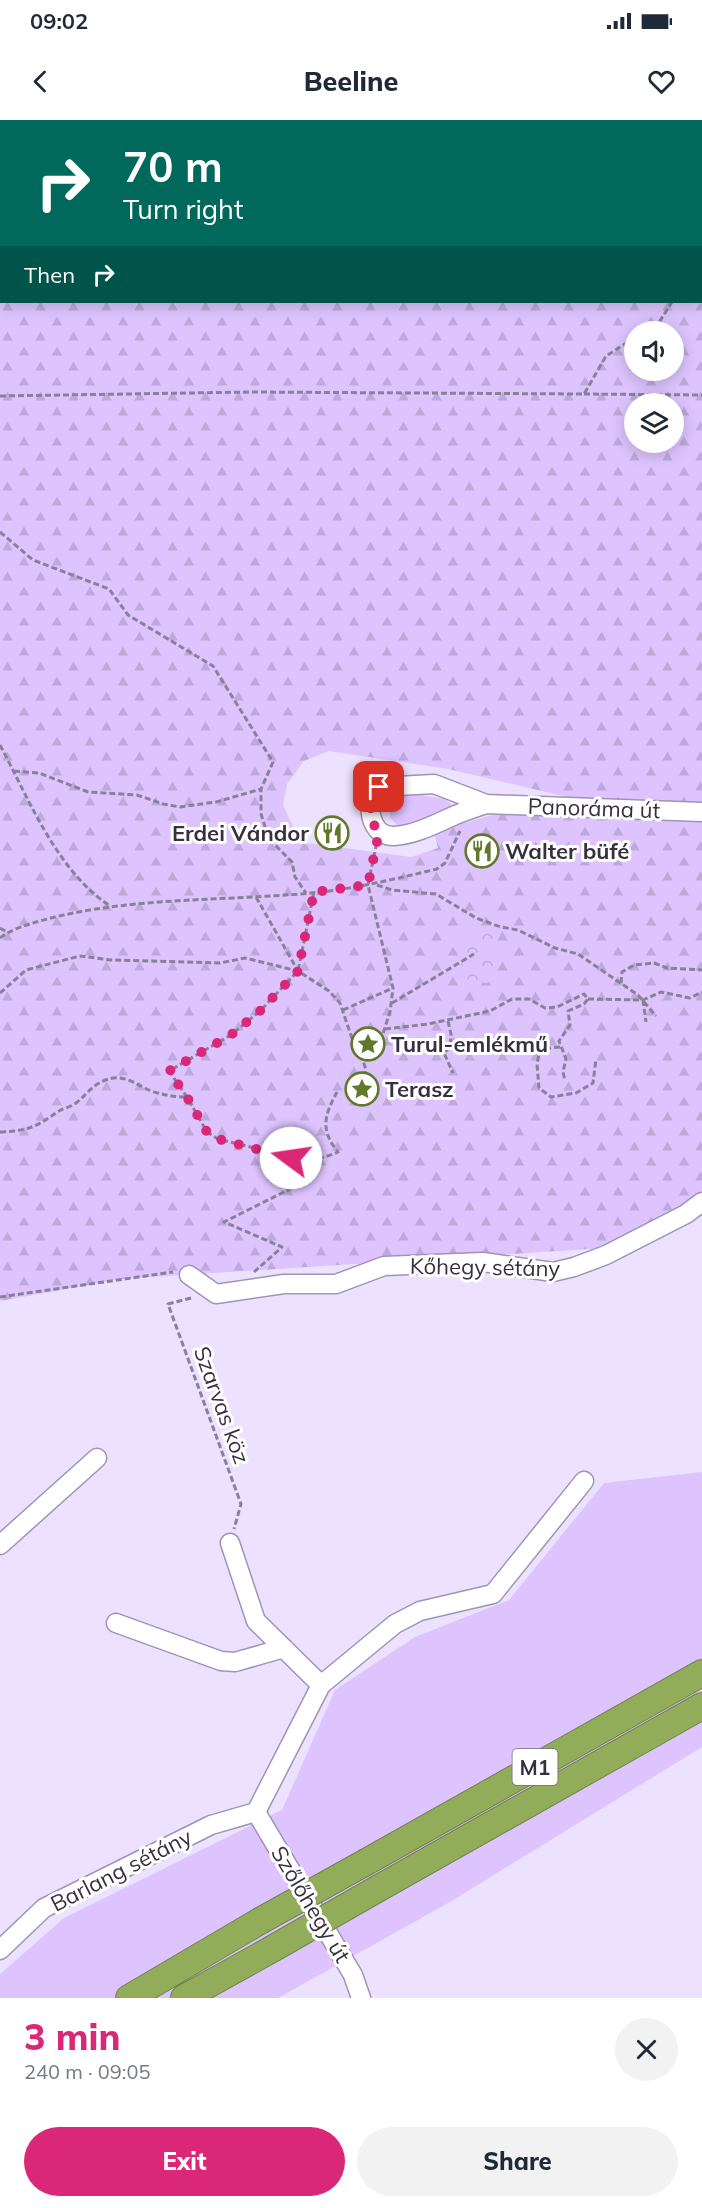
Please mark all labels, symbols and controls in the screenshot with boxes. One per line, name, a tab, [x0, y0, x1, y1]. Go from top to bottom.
text: 09:02	[30, 7, 88, 35]
text: Beeline	[304, 64, 398, 98]
icon: back	[24, 65, 57, 98]
icon: heart	[645, 65, 678, 98]
text: 70 m	[123, 140, 223, 193]
icon: right	[24, 144, 102, 222]
text: Turn right	[123, 192, 243, 226]
icon: right	[87, 258, 120, 291]
text: Then	[24, 261, 75, 289]
map controls	[624, 321, 684, 453]
button: sound	[624, 321, 684, 381]
button: layers	[624, 393, 684, 453]
pin	[353, 761, 404, 812]
icon: arrive	[362, 770, 395, 803]
street label: Panoráma út	[527, 792, 661, 824]
restaurant icon: Erdei Vándor	[314, 815, 350, 851]
place label: Erdei Vándor	[172, 819, 309, 847]
restaurant icon: Walter büfé	[464, 833, 500, 869]
place label: Walter büfé	[505, 837, 629, 865]
place icon: Turul-emlékmű	[350, 1026, 386, 1062]
place label: Turul-emlékmű	[391, 1030, 548, 1058]
place icon: Terasz	[344, 1071, 380, 1107]
place label: Terasz	[385, 1075, 454, 1103]
position arrow	[259, 1126, 323, 1190]
street label: Kőhegy sétány	[410, 1252, 561, 1282]
street label: Szarvas köz	[188, 1342, 256, 1468]
road number: M1	[512, 1749, 558, 1785]
street label: Barlang sétány	[46, 1822, 197, 1918]
street label: Szőlőhegy út	[265, 1841, 357, 1968]
text: 3 min	[24, 2014, 120, 2059]
button: close	[615, 2018, 678, 2081]
text: 240 m · 09:05	[24, 2059, 150, 2084]
button: Exit	[24, 2127, 345, 2196]
button: Share	[357, 2127, 678, 2196]

